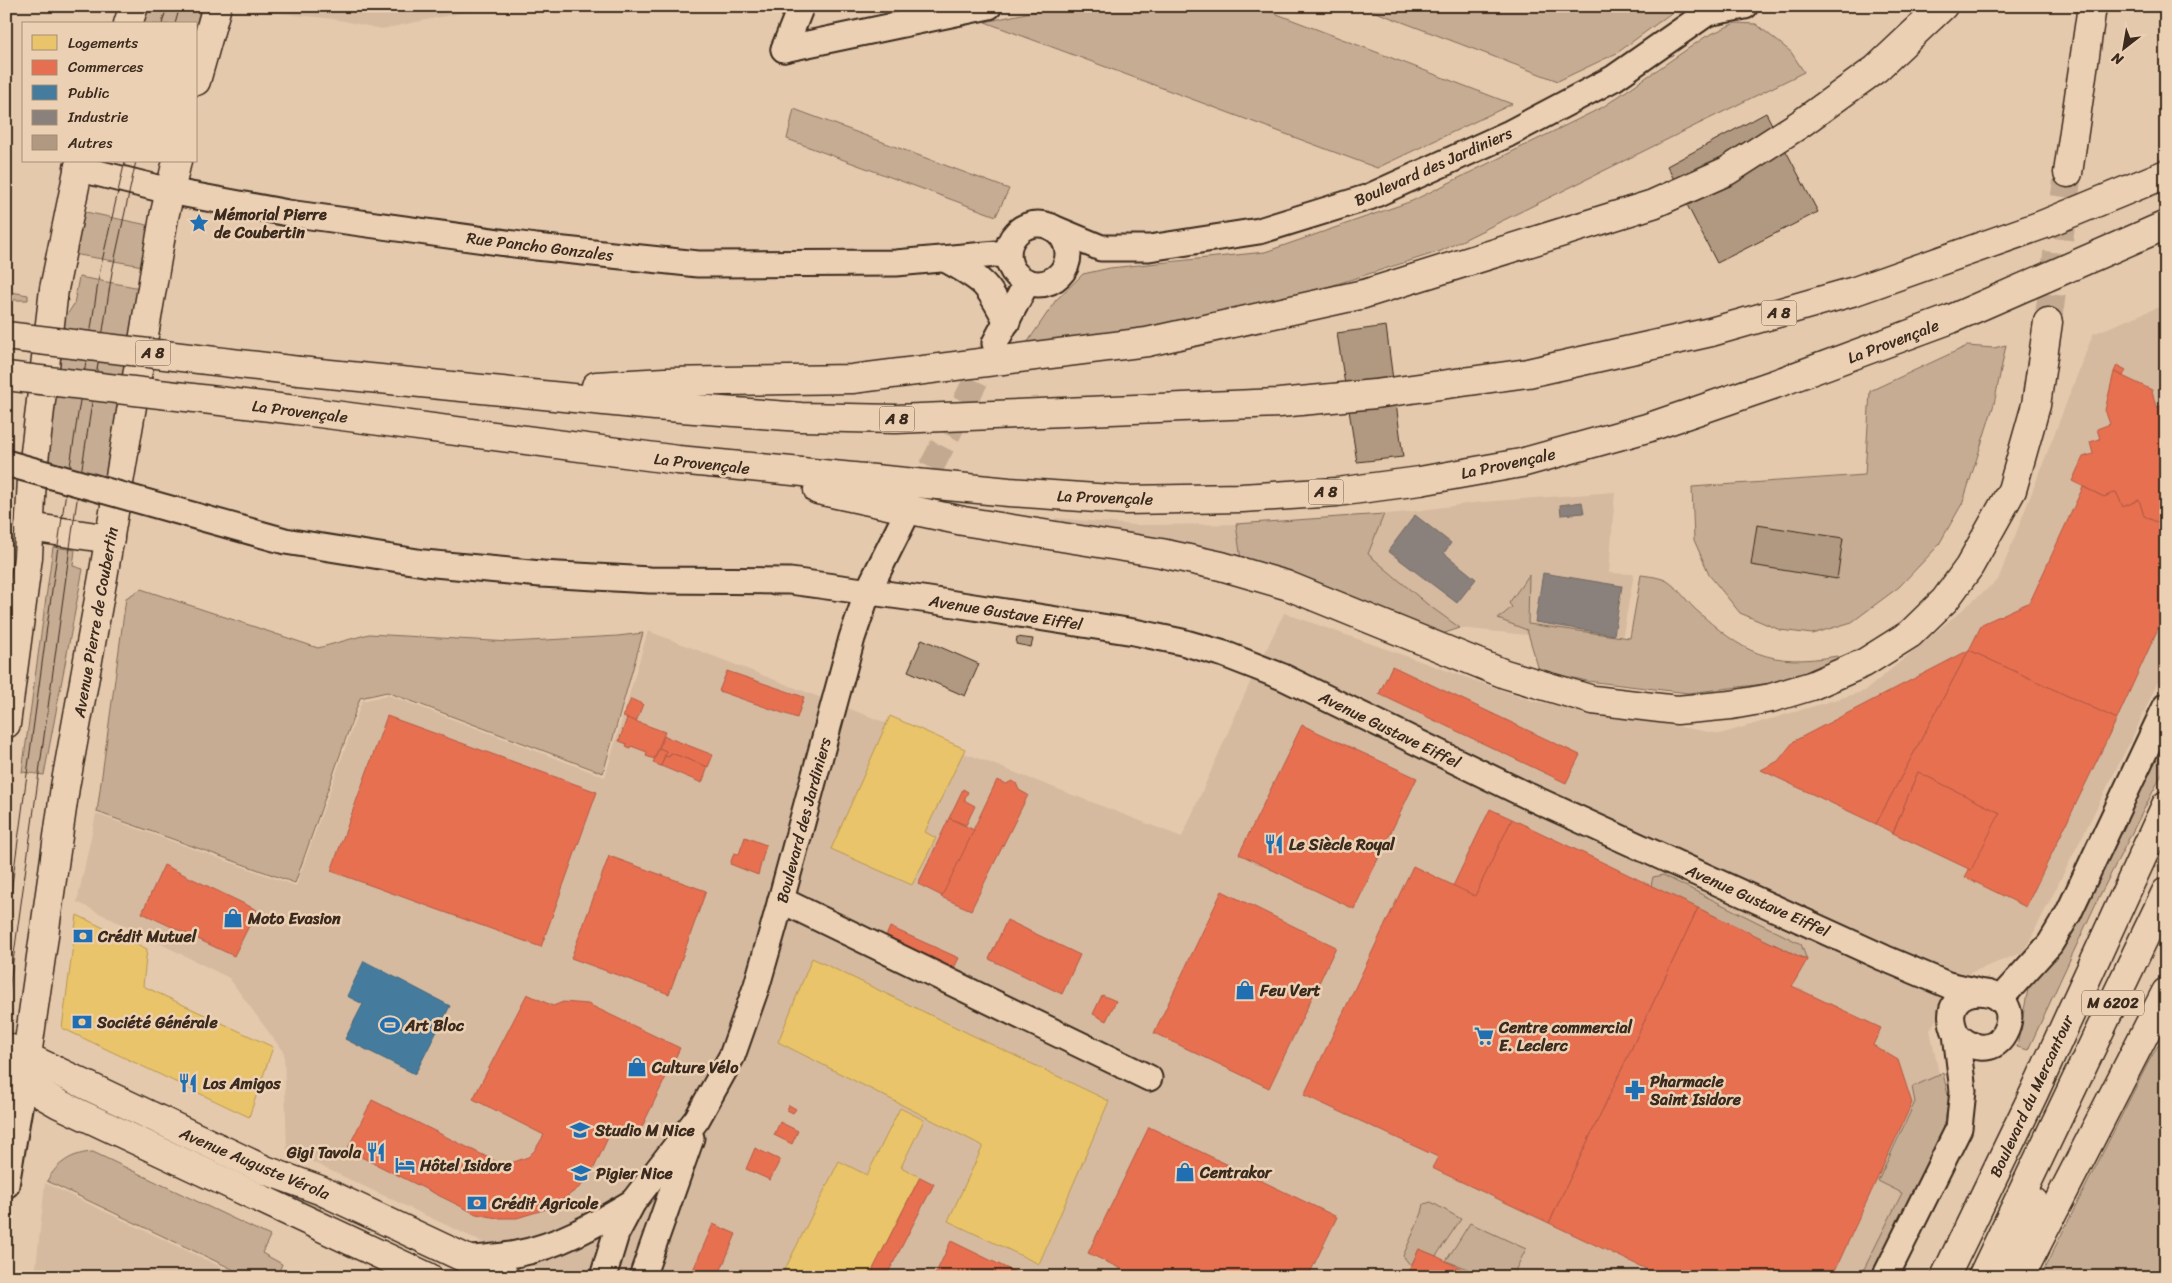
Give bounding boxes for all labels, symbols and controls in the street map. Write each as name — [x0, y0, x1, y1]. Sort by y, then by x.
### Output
legend — [22, 22, 198, 162]
north arrow — [2100, 22, 2150, 72]
text: Logements — [68, 30, 138, 56]
text: N — [2107, 45, 2129, 72]
text: Commerces — [68, 54, 144, 80]
text: Public — [68, 80, 110, 106]
text: Industrie — [67, 104, 128, 130]
street label: Boulevard des Jardiniers — [1349, 118, 1518, 214]
text: Autres — [67, 130, 113, 156]
place label: Mémorial Pierre de Coubertin — [213, 200, 327, 247]
place icon: Mémorial Pierre de Coubertin — [188, 212, 210, 234]
street label: Rue Pancho Gonzales — [465, 223, 616, 270]
road number: A 8 — [1762, 300, 1796, 326]
street label: La Provençale — [1843, 311, 1943, 372]
road number: A 8 — [136, 340, 170, 366]
street label: La Provençale — [250, 391, 350, 432]
road number: A 8 — [880, 406, 914, 432]
street label: La Provençale — [1458, 439, 1558, 488]
street label: La Provençale — [653, 444, 751, 483]
road number: A 8 — [1308, 480, 1344, 504]
street label: La Provençale — [1056, 481, 1154, 514]
street label: Avenue Pierre de Coubertin — [64, 524, 127, 721]
street label: Avenue Gustave Eiffel — [926, 586, 1085, 639]
street label: Avenue Gustave Eiffel — [1313, 682, 1466, 777]
street label: Boulevard des Jardiniers — [767, 733, 840, 906]
place label: Le Siècle Royal — [1289, 830, 1396, 859]
restaurant icon: Le Siècle Royal — [1263, 833, 1285, 855]
street label: Avenue Gustave Eiffel — [1680, 855, 1835, 945]
place label: Moto Evasion — [247, 904, 341, 933]
shop icon: Moto Evasion — [222, 907, 244, 929]
place label: Crédit Mutuel — [97, 922, 198, 951]
bank icon: Crédit Mutuel — [72, 925, 94, 947]
place label: Feu Vert — [1259, 976, 1320, 1005]
shop icon: Feu Vert — [1234, 979, 1256, 1001]
road number: M 6202 — [2082, 990, 2144, 1016]
place label: Société Générale — [96, 1008, 218, 1037]
street label: Boulevard du Mercantour — [1981, 1009, 2083, 1182]
bank icon: Société Générale — [71, 1011, 93, 1033]
place label: Art Bloc — [404, 1011, 465, 1040]
place label: Centre commercial E. Leclerc — [1498, 1013, 1633, 1060]
sports icon: Art Bloc — [379, 1014, 401, 1036]
supermarket icon: Centre commercial E. Leclerc — [1473, 1025, 1495, 1047]
place label: Culture Vélo — [651, 1053, 739, 1082]
shop icon: Culture Vélo — [626, 1056, 648, 1078]
place label: Pharmacie Saint Isidore — [1649, 1067, 1742, 1114]
place label: Los Amigos — [203, 1069, 281, 1098]
restaurant icon: Los Amigos — [177, 1072, 199, 1094]
pharmacy icon: Pharmacie Saint Isidore — [1624, 1079, 1646, 1101]
place label: Studio M Nice — [594, 1116, 695, 1145]
street label: Avenue Auguste Vérola — [174, 1118, 335, 1209]
school or university icon: Studio M Nice — [569, 1119, 591, 1141]
place label: Gigi Tavola — [286, 1138, 362, 1167]
restaurant icon: Gigi Tavola — [365, 1141, 387, 1163]
place label: Hôtel Isidore — [419, 1151, 513, 1180]
hotel icon: Hôtel Isidore — [394, 1154, 416, 1176]
place label: Centrakor — [1199, 1158, 1273, 1187]
place label: Pigier Nice — [596, 1159, 674, 1188]
shop icon: Centrakor — [1174, 1161, 1196, 1183]
school or university icon: Pigier Nice — [570, 1162, 592, 1184]
place label: Crédit Agricole — [491, 1189, 599, 1218]
bank icon: Crédit Agricole — [466, 1192, 488, 1214]

